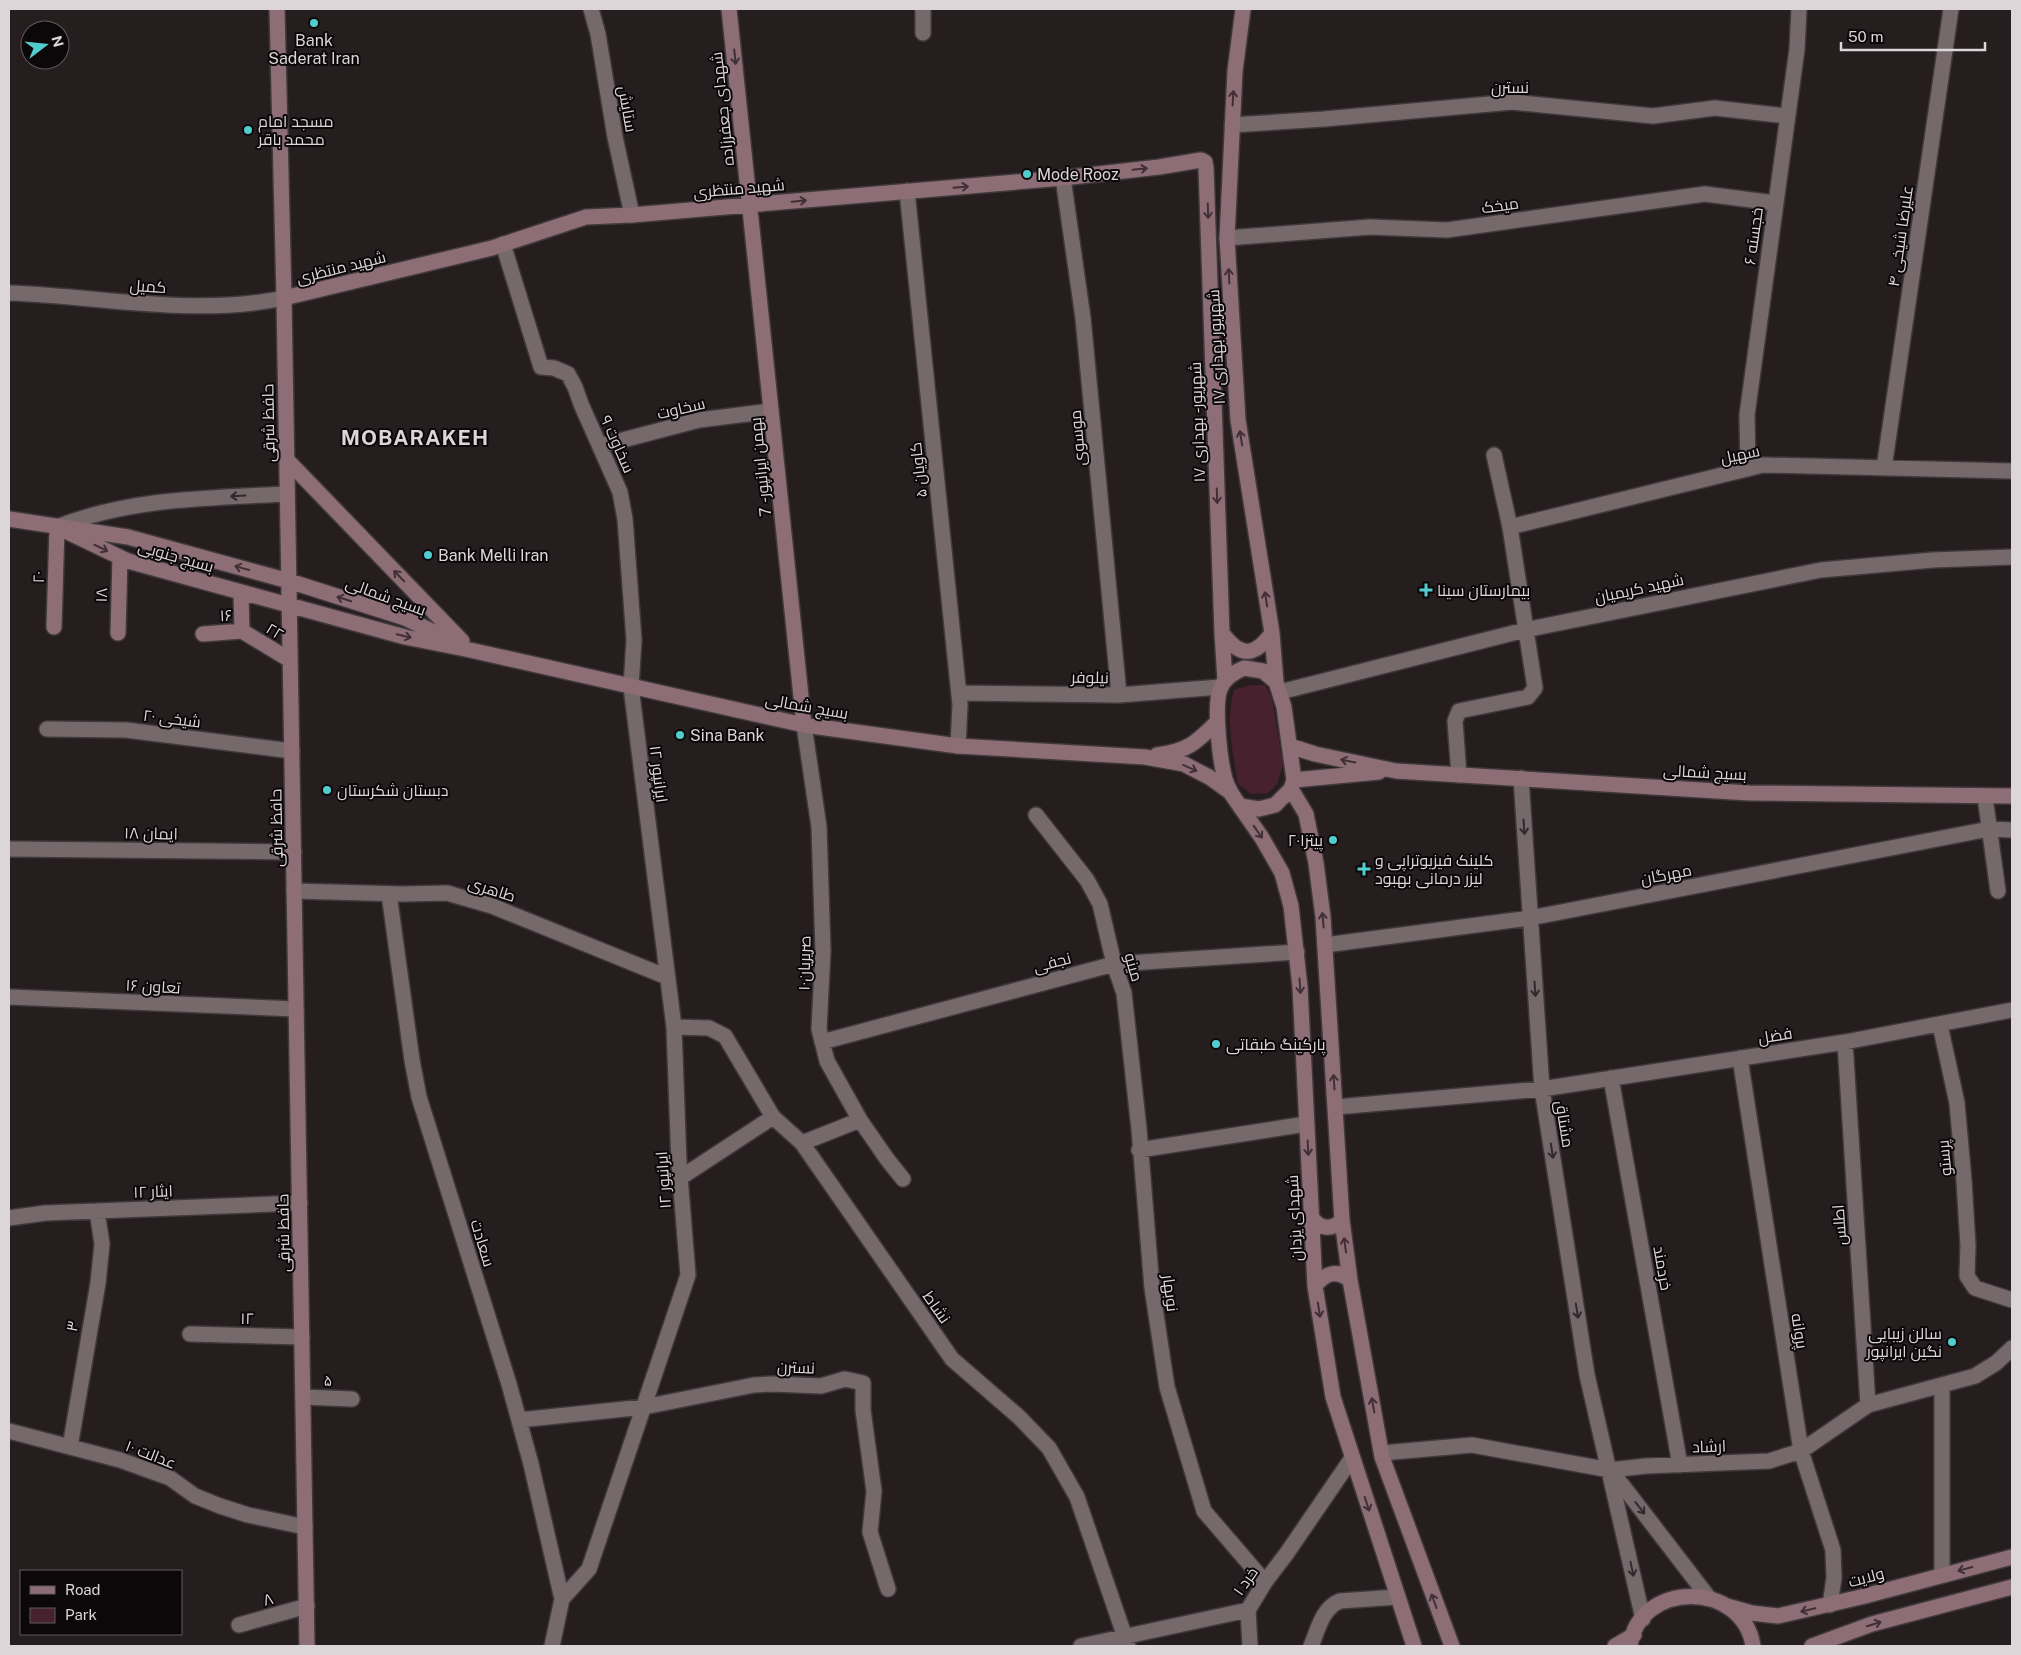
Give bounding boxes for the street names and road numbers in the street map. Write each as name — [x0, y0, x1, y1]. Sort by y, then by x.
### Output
street label: شهدای جعفرزاده — [707, 51, 739, 167]
street label: نسترن — [1491, 78, 1529, 98]
street label: ستایش — [613, 84, 641, 134]
street label: شهید منتظری — [693, 175, 786, 203]
street label: علیرضا شیخی ۴ — [1884, 184, 1918, 288]
street label: میخک — [1480, 193, 1520, 218]
street label: خجسته ۶ — [1740, 206, 1767, 266]
street label: شهید منتظری — [294, 247, 388, 289]
street label: کمیل — [129, 276, 167, 298]
street label: ۱۷ شهریور بهداری — [1204, 289, 1230, 405]
street label: ۱۷ شهریور - بهداری — [1186, 361, 1210, 483]
street label: حافظ شرقی — [258, 384, 280, 462]
street label: سخاوت — [655, 394, 707, 423]
street label: موسوی — [1066, 409, 1090, 467]
street label: سخاوت ۹ — [596, 412, 639, 476]
street label: بهمن ایرانپور - 7 — [746, 416, 776, 518]
street label: کاویان ۵ — [906, 441, 932, 499]
street label: سهیل — [1719, 441, 1762, 469]
street label: بسیج جنوبی — [135, 537, 216, 578]
street label: شهید کریمیان — [1593, 570, 1686, 608]
street label: ۲۰ — [29, 571, 48, 583]
street label: بسیج شمالی — [342, 573, 429, 622]
street label: ۱۸ — [92, 587, 111, 603]
street label: ۱۶ — [219, 606, 233, 625]
street label: ۲۲ — [263, 619, 287, 644]
street label: نیلوفر — [1070, 668, 1109, 687]
street label: بسیج شمالی — [764, 690, 850, 725]
street label: شیخی ۲۰ — [142, 706, 202, 732]
street label: ایرانپور ۱۲ — [645, 744, 671, 804]
street label: بسیج شمالی — [1662, 761, 1747, 786]
street label: حافظ شرقی — [266, 789, 288, 867]
street label: ایمان ۱۸ — [124, 824, 178, 844]
street label: مهرگان — [1639, 860, 1694, 890]
street label: طاهری — [466, 873, 518, 907]
street label: صریریان۱۰ — [795, 935, 815, 991]
street label: نجفی — [1031, 948, 1073, 978]
street label: مینو — [1120, 951, 1147, 984]
street label: تعاون ۱۶ — [125, 976, 182, 998]
street label: فضل — [1757, 1023, 1794, 1049]
street label: مشتاق — [1550, 1099, 1578, 1149]
street label: پرستو — [1933, 1138, 1958, 1177]
street label: ایرانپور ۱۲ — [652, 1151, 676, 1209]
street label: شهدای یزدان — [1283, 1174, 1307, 1262]
street label: ایثار ۱۲ — [133, 1181, 173, 1202]
street label: حافظ شرقی — [273, 1194, 295, 1272]
street label: اطلس — [1829, 1204, 1851, 1246]
street label: سعادت — [466, 1217, 499, 1269]
street label: خردمند — [1649, 1244, 1676, 1292]
street label: نوبهار — [1158, 1272, 1182, 1313]
street label: نشاط — [919, 1288, 954, 1327]
street label: ۱۲ — [240, 1309, 254, 1328]
street label: پروانه — [1785, 1312, 1812, 1351]
street label: ۳ — [62, 1319, 83, 1333]
street label: نسترن — [777, 1357, 815, 1379]
street label: ۵ — [323, 1371, 333, 1390]
street label: عدالت ۱۰ — [123, 1436, 179, 1473]
street label: ارشاد — [1692, 1436, 1726, 1457]
street label: خرد ۱ — [1229, 1563, 1262, 1599]
street label: ولایت — [1846, 1564, 1886, 1591]
street label: ۸ — [261, 1589, 275, 1610]

